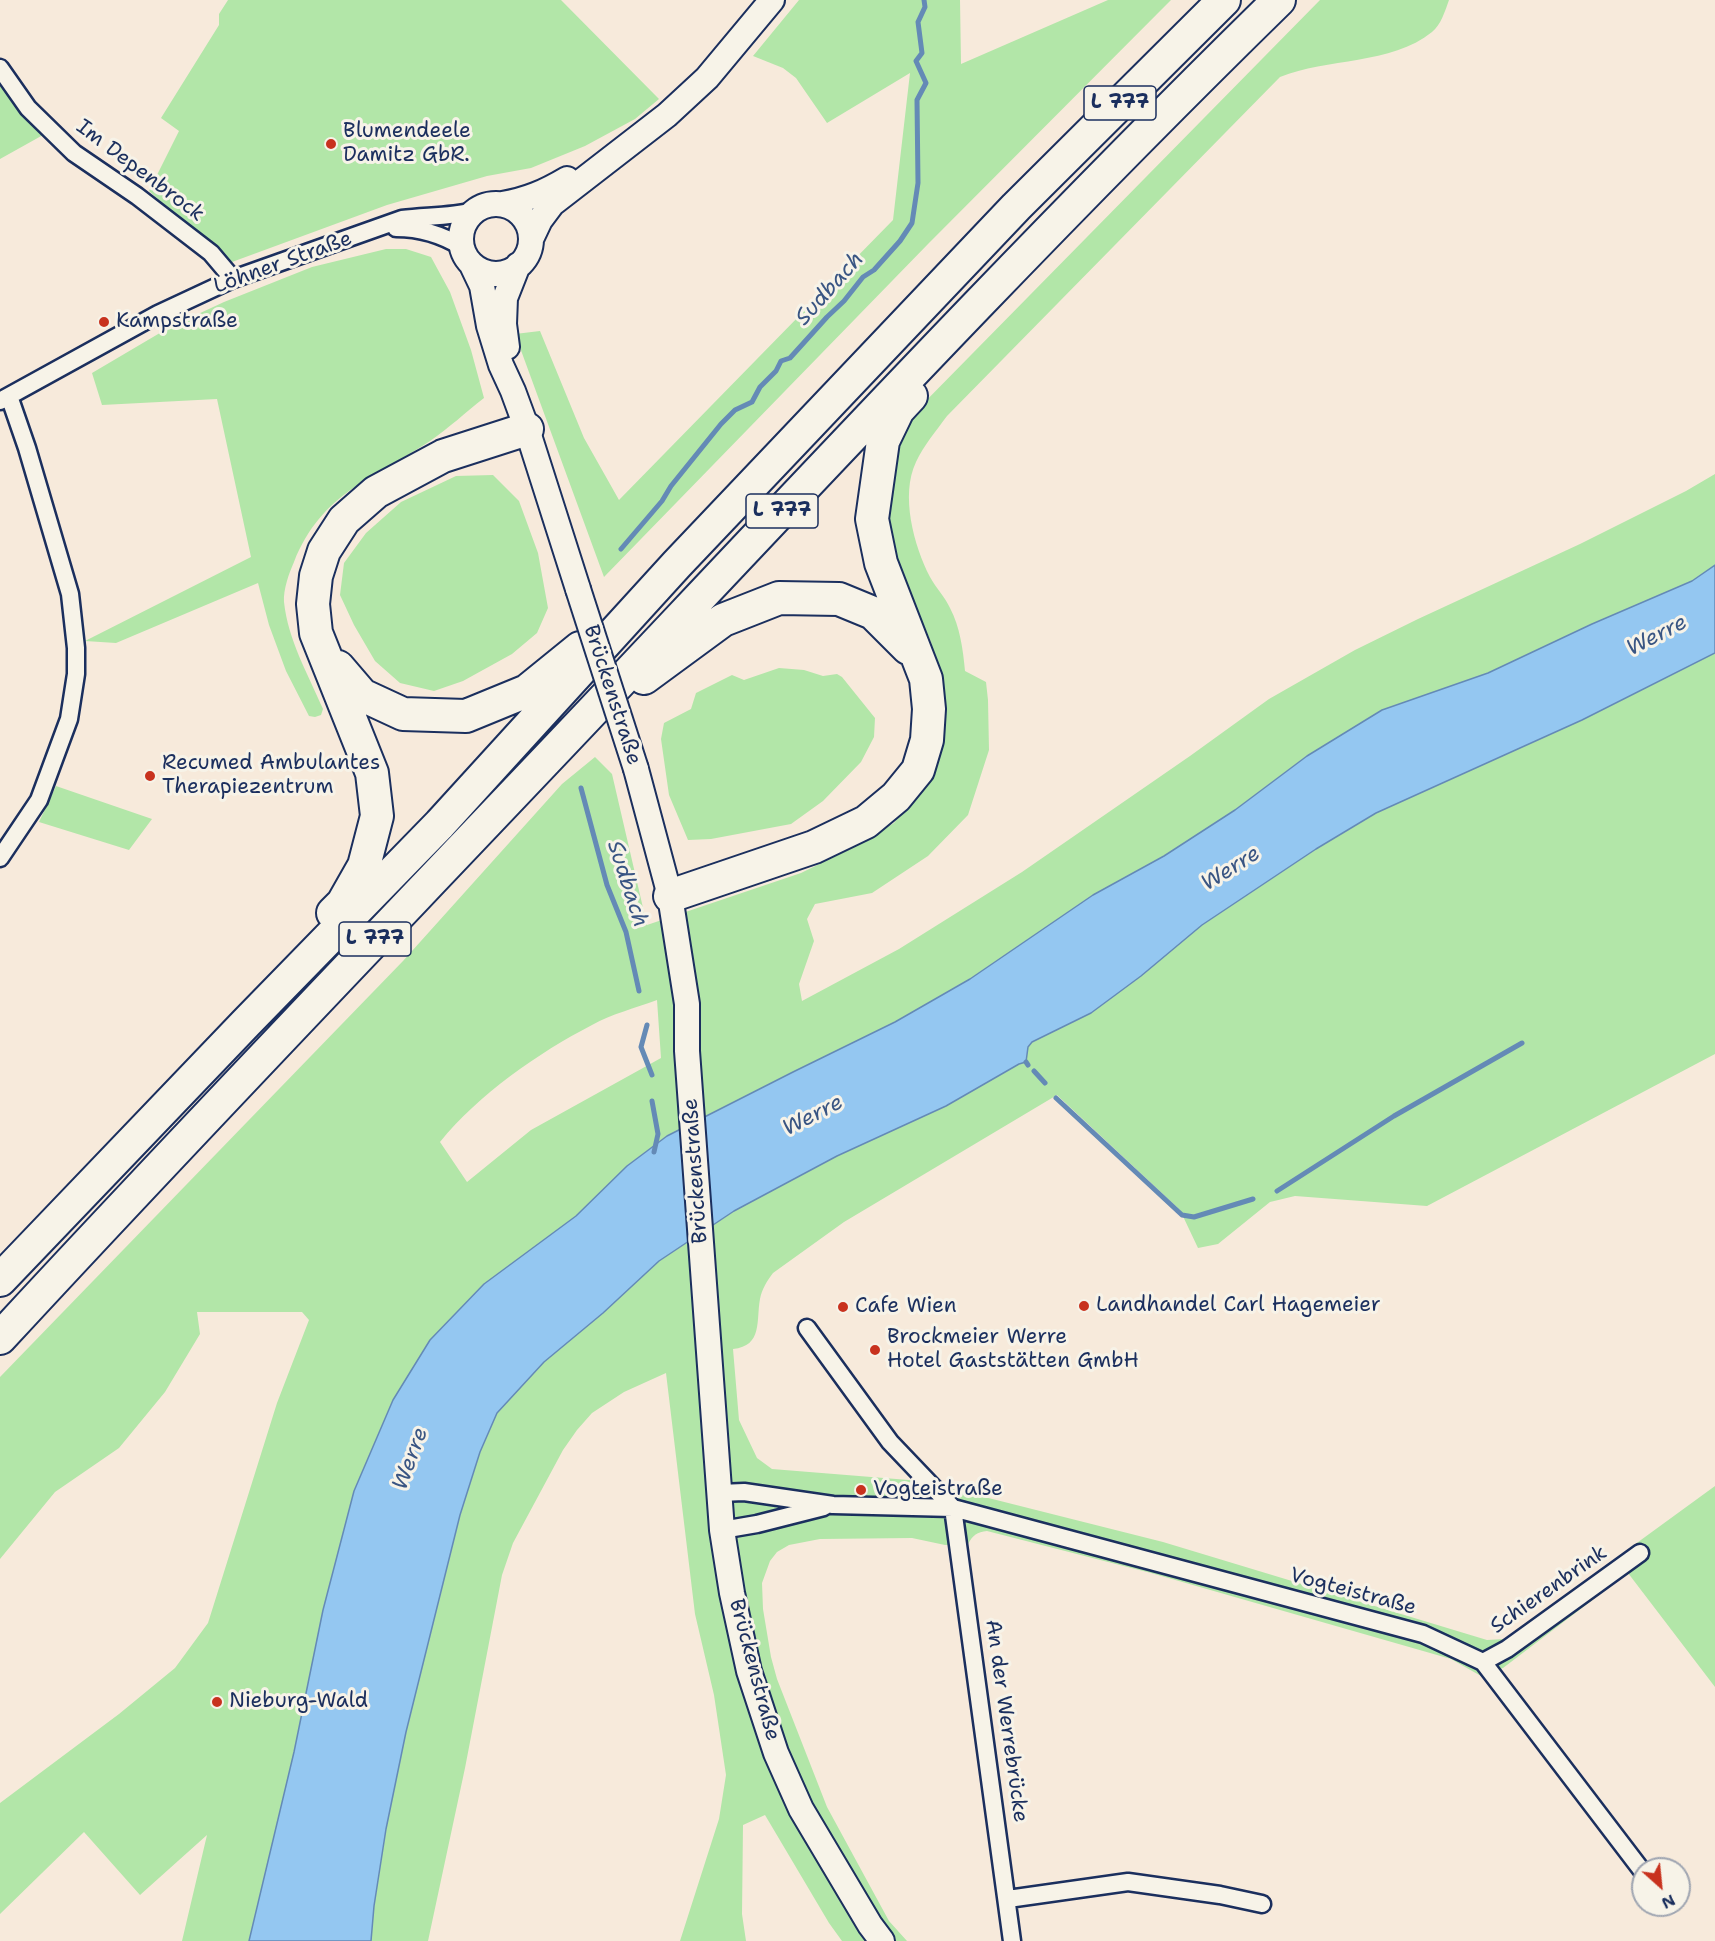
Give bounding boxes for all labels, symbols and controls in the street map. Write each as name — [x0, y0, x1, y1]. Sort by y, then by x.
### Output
road number: L 777 — [1084, 86, 1156, 120]
street label: Im Depenbrock — [71, 115, 209, 227]
place label: Blumendeele Damitz GbR. — [343, 119, 471, 169]
marker: Blumendeele Damitz GbR. — [324, 137, 338, 151]
street label: Löhner Straße — [210, 226, 356, 300]
water label: Sudbach — [790, 247, 870, 331]
place label: Kampstraße — [116, 309, 238, 335]
marker: Kampstraße — [97, 315, 111, 329]
road number: L 777 — [746, 494, 818, 528]
water label: Werre — [1622, 610, 1692, 662]
street label: Brückenstraße — [578, 622, 646, 768]
place label: Recumed Ambulantes Therapiezentrum — [162, 751, 380, 801]
marker: Recumed Ambulantes Therapiezentrum — [143, 769, 157, 783]
water label: Sudbach — [601, 837, 653, 931]
water label: Werre — [1197, 841, 1265, 897]
road number: L 777 — [339, 922, 411, 956]
water label: Werre — [778, 1090, 848, 1142]
street label: Brückenstraße — [678, 1097, 714, 1245]
place label: Landhandel Carl Hagemeier — [1096, 1293, 1381, 1319]
place label: Cafe Wien — [855, 1294, 957, 1320]
marker: Landhandel Carl Hagemeier — [1077, 1299, 1091, 1313]
marker: Cafe Wien — [836, 1300, 850, 1314]
place label: Brockmeier Werre Hotel Gaststätten GmbH — [887, 1325, 1139, 1375]
marker: Brockmeier Werre Hotel Gaststätten GmbH — [868, 1343, 882, 1357]
water label: Werre — [388, 1424, 434, 1494]
place label: Vogteistraße — [873, 1477, 1003, 1503]
marker: Vogteistraße — [854, 1483, 868, 1497]
street label: Schierenbrink — [1486, 1540, 1612, 1640]
street label: Vogteistraße — [1287, 1563, 1419, 1621]
street label: Brückenstraße — [723, 1596, 785, 1744]
street label: An der Werrebrücke — [979, 1618, 1033, 1824]
place label: Nieburg-Wald — [229, 1689, 368, 1715]
marker: Nieburg-Wald — [210, 1695, 224, 1709]
north arrow — [1631, 1857, 1691, 1917]
text: N — [1658, 1889, 1679, 1914]

